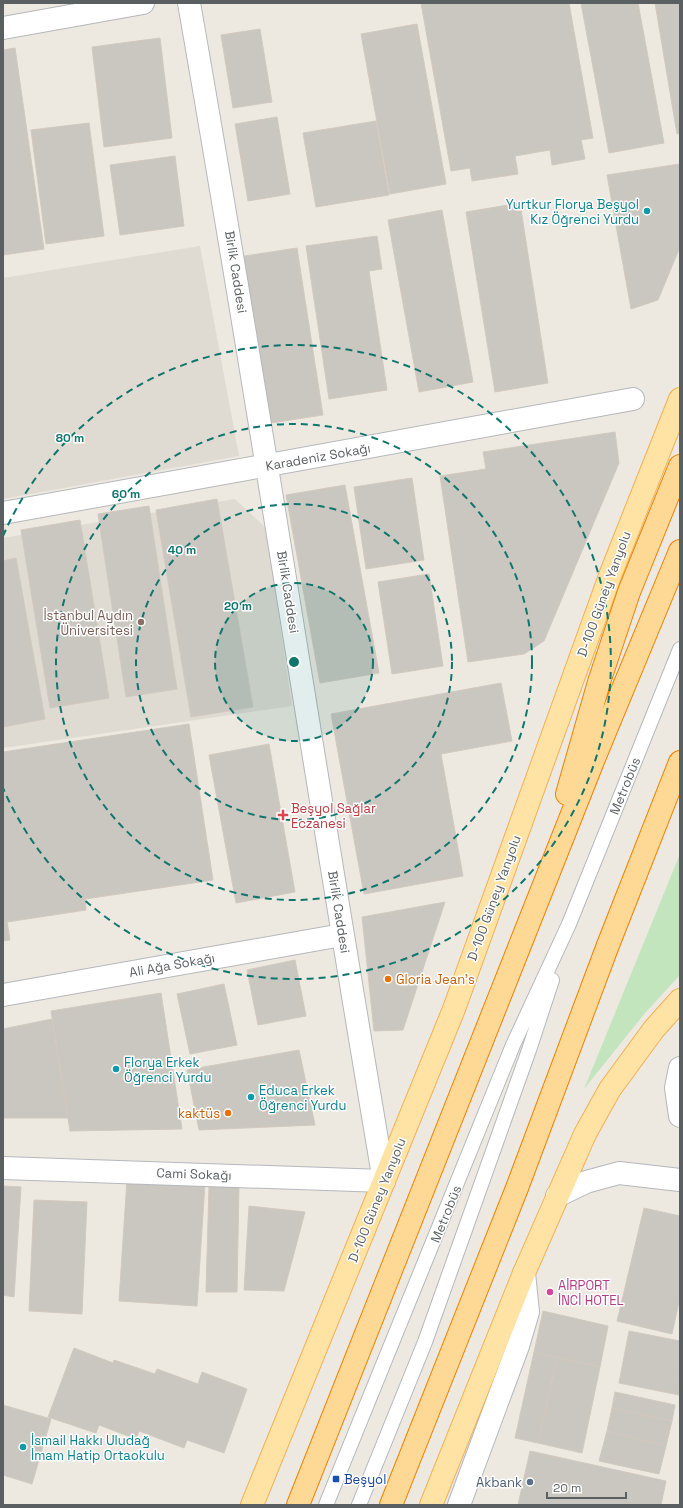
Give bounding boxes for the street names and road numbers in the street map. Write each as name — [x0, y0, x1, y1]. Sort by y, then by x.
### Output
street label: Birlik Caddesi — [221, 229, 251, 315]
street label: Karadeniz Sokağı — [264, 439, 372, 475]
street label: D-100 Güney Yanyolu — [573, 529, 635, 659]
street label: Birlik Caddesi — [273, 549, 303, 635]
street label: Metrobüs — [606, 755, 644, 817]
street label: D-100 Güney Yanyolu — [463, 833, 525, 963]
street label: Birlik Caddesi — [324, 869, 354, 955]
street label: Ali Ağa Sokağı — [128, 949, 216, 981]
street label: D-100 Güney Yanyolu — [344, 1135, 410, 1265]
street label: Cami Sokağı — [156, 1164, 232, 1184]
street label: Metrobüs — [427, 1183, 465, 1245]

